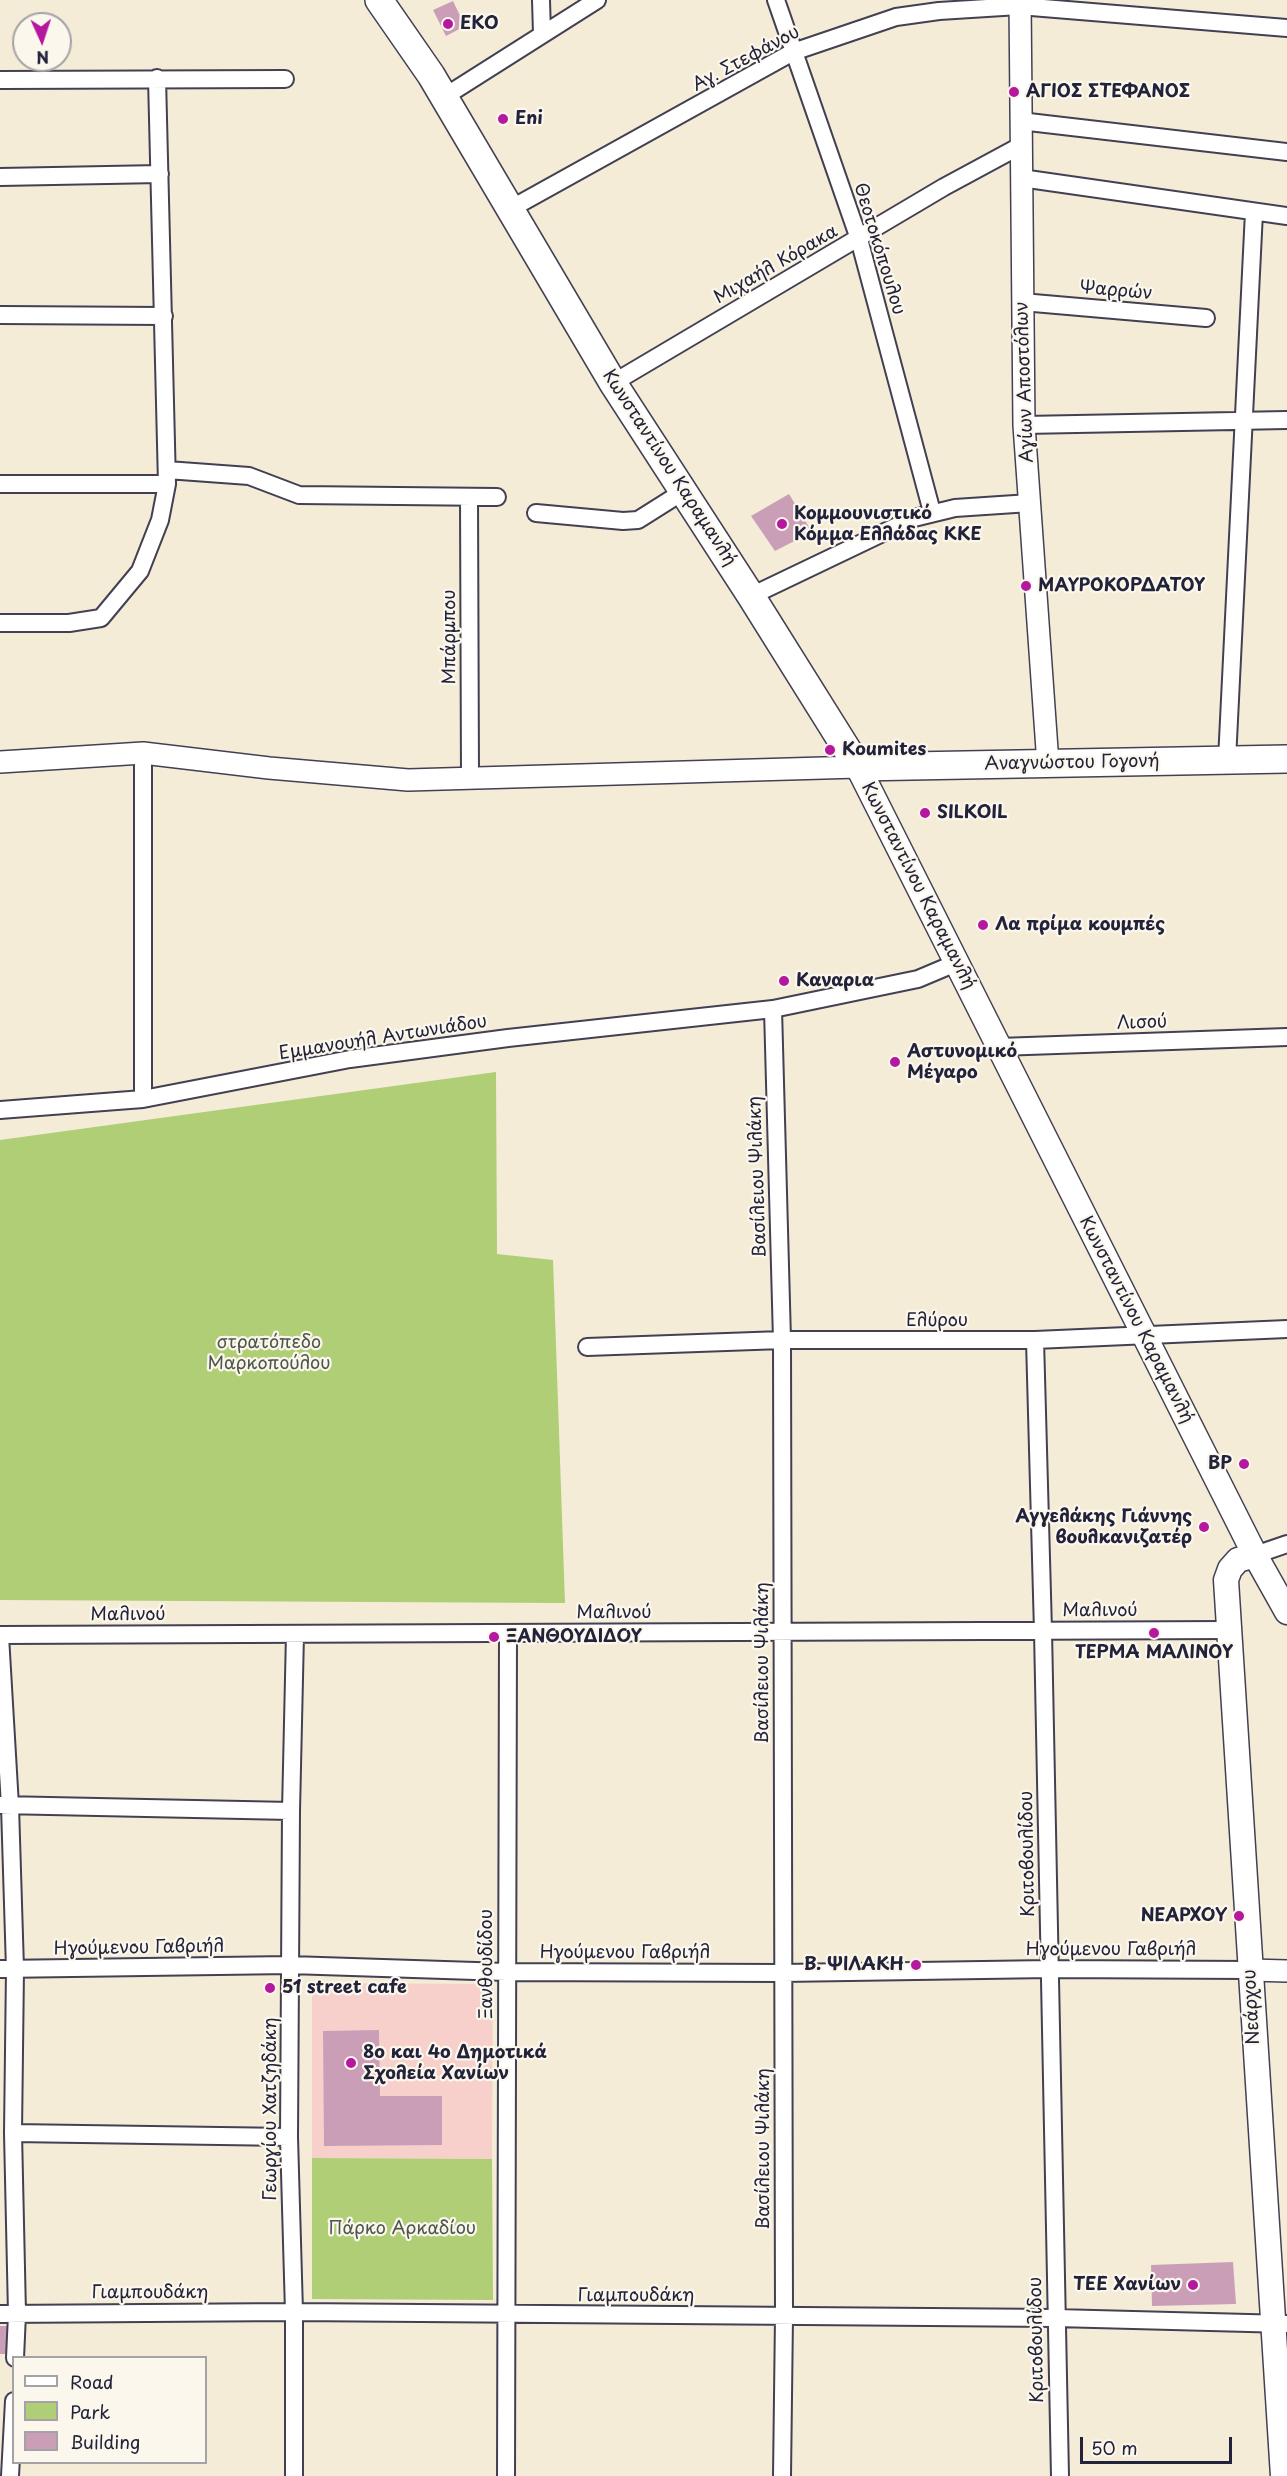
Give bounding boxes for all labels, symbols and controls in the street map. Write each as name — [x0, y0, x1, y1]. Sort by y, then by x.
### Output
north arrow — [12, 12, 72, 72]
place label: EKO — [460, 13, 498, 35]
marker: EKO — [441, 17, 455, 31]
street label: Αγ. Στεφάνου — [689, 22, 803, 96]
text: N — [36, 46, 50, 70]
place label: ΑΓΙΟΣ ΣΤΕΦΑΝΟΣ — [1026, 81, 1190, 103]
marker: ΑΓΙΟΣ ΣΤΕΦΑΝΟΣ — [1007, 85, 1021, 99]
place label: Eni — [515, 108, 543, 130]
marker: Eni — [496, 112, 510, 126]
street label: Θεοτοκόπουλου — [849, 181, 909, 317]
street label: Μιχαήλ Κόρακα — [710, 221, 842, 309]
street label: Ψαρρών — [1079, 277, 1153, 305]
street label: Αγίων Αποστόλων — [1011, 301, 1039, 463]
street label: Κωνσταντίνου Καραμανλή — [597, 366, 741, 570]
place label: Κομμουνιστικό Κόμμα Ελλάδας ΚΚΕ — [794, 503, 982, 546]
marker: Κομμουνιστικό Κόμμα Ελλάδας ΚΚΕ — [775, 517, 789, 531]
place label: ΜΑΥΡΟΚΟΡΔΑΤΟΥ — [1038, 575, 1205, 597]
marker: ΜΑΥΡΟΚΟΡΔΑΤΟΥ — [1019, 579, 1033, 593]
street label: Μπάρμπου — [439, 589, 461, 685]
place label: Koumites — [842, 739, 926, 761]
marker: Koumites — [823, 743, 837, 757]
street label: Αναγνώστου Γογονή — [984, 751, 1160, 775]
street label: Κωνσταντίνου Καραμανλή — [856, 779, 980, 993]
place label: SILKOIL — [937, 802, 1008, 824]
marker: SILKOIL — [918, 806, 932, 820]
place label: Λα πρίμα κουμπές — [995, 914, 1165, 936]
marker: Λα πρίμα κουμπές — [976, 918, 990, 932]
place label: Καναρια — [796, 970, 874, 992]
marker: Καναρια — [777, 974, 791, 988]
street label: Εμμανουήλ Αντωνιάδου — [277, 1011, 489, 1065]
street label: Λισού — [1116, 1011, 1168, 1035]
place label: Αστυνομικό Μέγαρο — [907, 1041, 1017, 1084]
marker: Αστυνομικό Μέγαρο — [888, 1055, 902, 1069]
street label: Βασίλειου Ψιλάκη — [744, 1096, 772, 1258]
street label: Κωνσταντίνου Καραμανλή — [1074, 1213, 1198, 1427]
street label: Ελύρου — [906, 1310, 968, 1332]
park label: στρατόπεδο Μαρκοπούλου — [207, 1332, 331, 1374]
place label: BP — [1208, 1453, 1232, 1475]
marker: BP — [1237, 1457, 1251, 1471]
place label: Αγγελάκης Γιάννης βουλκανιζατέρ — [1015, 1506, 1192, 1549]
marker: Αγγελάκης Γιάννης βουλκανιζατέρ — [1197, 1520, 1211, 1534]
street label: Βασίλειου Ψιλάκη — [752, 1582, 774, 1744]
street label: Μαλινού — [1062, 1600, 1138, 1622]
street label: Μαλινού — [576, 1602, 652, 1624]
street label: Μαλινού — [90, 1604, 166, 1626]
place label: ΞΑΝΘΟΥΔΙΔΟΥ — [506, 1626, 642, 1648]
marker: ΤΕΡΜΑ ΜΑΛΙΝΟΥ — [1147, 1626, 1161, 1640]
marker: ΞΑΝΘΟΥΔΙΔΟΥ — [487, 1630, 501, 1644]
place label: ΤΕΡΜΑ ΜΑΛΙΝΟΥ — [1075, 1642, 1233, 1664]
street label: Κριτοβουλίδου — [1016, 1791, 1040, 1917]
place label: ΝΕΑΡΧΟΥ — [1141, 1905, 1227, 1927]
street label: Ξανθουδίδου — [476, 1909, 498, 2019]
marker: ΝΕΑΡΧΟΥ — [1232, 1909, 1246, 1923]
street label: Ηγούμενου Γαβριήλ — [53, 1936, 225, 1960]
street label: Ηγούμενου Γαβριήλ — [1026, 1939, 1196, 1961]
street label: Ηγούμενου Γαβριήλ — [540, 1942, 710, 1964]
place label: Β. ΨΙΛΑΚΗ — [804, 1954, 904, 1976]
marker: Β. ΨΙΛΑΚΗ — [909, 1958, 923, 1972]
street label: Νεάρχου — [1239, 1969, 1265, 2045]
place label: 51 street cafe — [282, 1977, 407, 1999]
marker: 51 street cafe — [263, 1981, 277, 1995]
street label: Γεωργίου Χατζηδάκη — [260, 2017, 282, 2201]
place label: 8ο και 4ο Δημοτικά Σχολεία Χανίων — [363, 2042, 547, 2084]
marker: 8ο και 4ο Δημοτικά Σχολεία Χανίων — [344, 2056, 358, 2070]
street label: Βασίλειου Ψιλάκη — [753, 2068, 775, 2230]
park label: Πάρκο Αρκαδίου — [328, 2218, 476, 2240]
place label: ΤΕΕ Χανίων — [1073, 2274, 1181, 2296]
street label: Κριτοβουλίδου — [1025, 2277, 1049, 2403]
marker: ΤΕΕ Χανίων — [1186, 2278, 1200, 2292]
street label: Γιαμπουδάκη — [92, 2282, 208, 2304]
street label: Γιαμπουδάκη — [578, 2285, 694, 2307]
legend — [12, 2356, 207, 2464]
text: Road — [70, 2368, 114, 2395]
text: Park — [70, 2398, 110, 2425]
scale bar — [1083, 2425, 1234, 2463]
text: Building — [70, 2428, 140, 2455]
text: 50 m — [1091, 2434, 1138, 2461]

